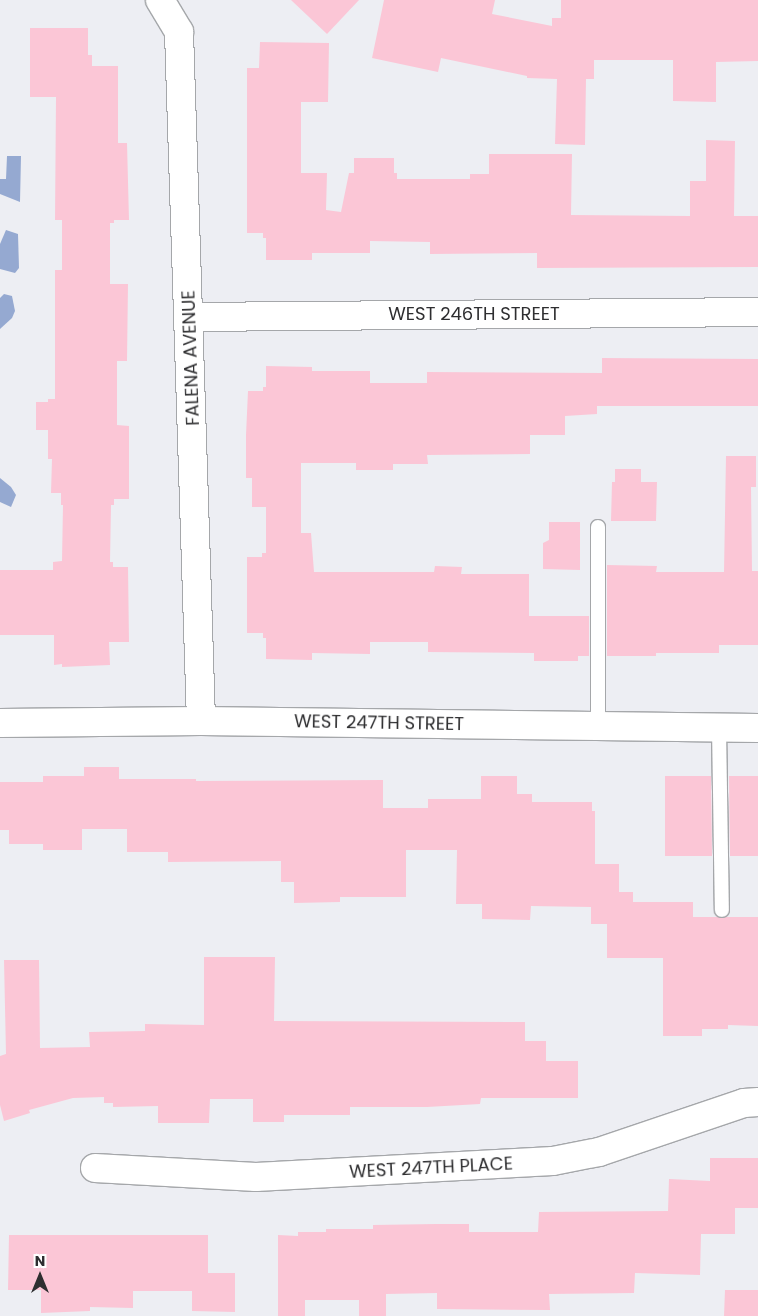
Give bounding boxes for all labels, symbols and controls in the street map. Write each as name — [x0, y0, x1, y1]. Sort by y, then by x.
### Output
street label: FALENA AVENUE — [178, 290, 204, 426]
street label: WEST 246TH STREET — [388, 303, 560, 325]
street label: WEST 247TH STREET — [294, 711, 464, 735]
street label: WEST 247TH PLACE — [349, 1153, 513, 1183]
north arrow — [15, 1251, 65, 1301]
text: N — [35, 1251, 45, 1271]

